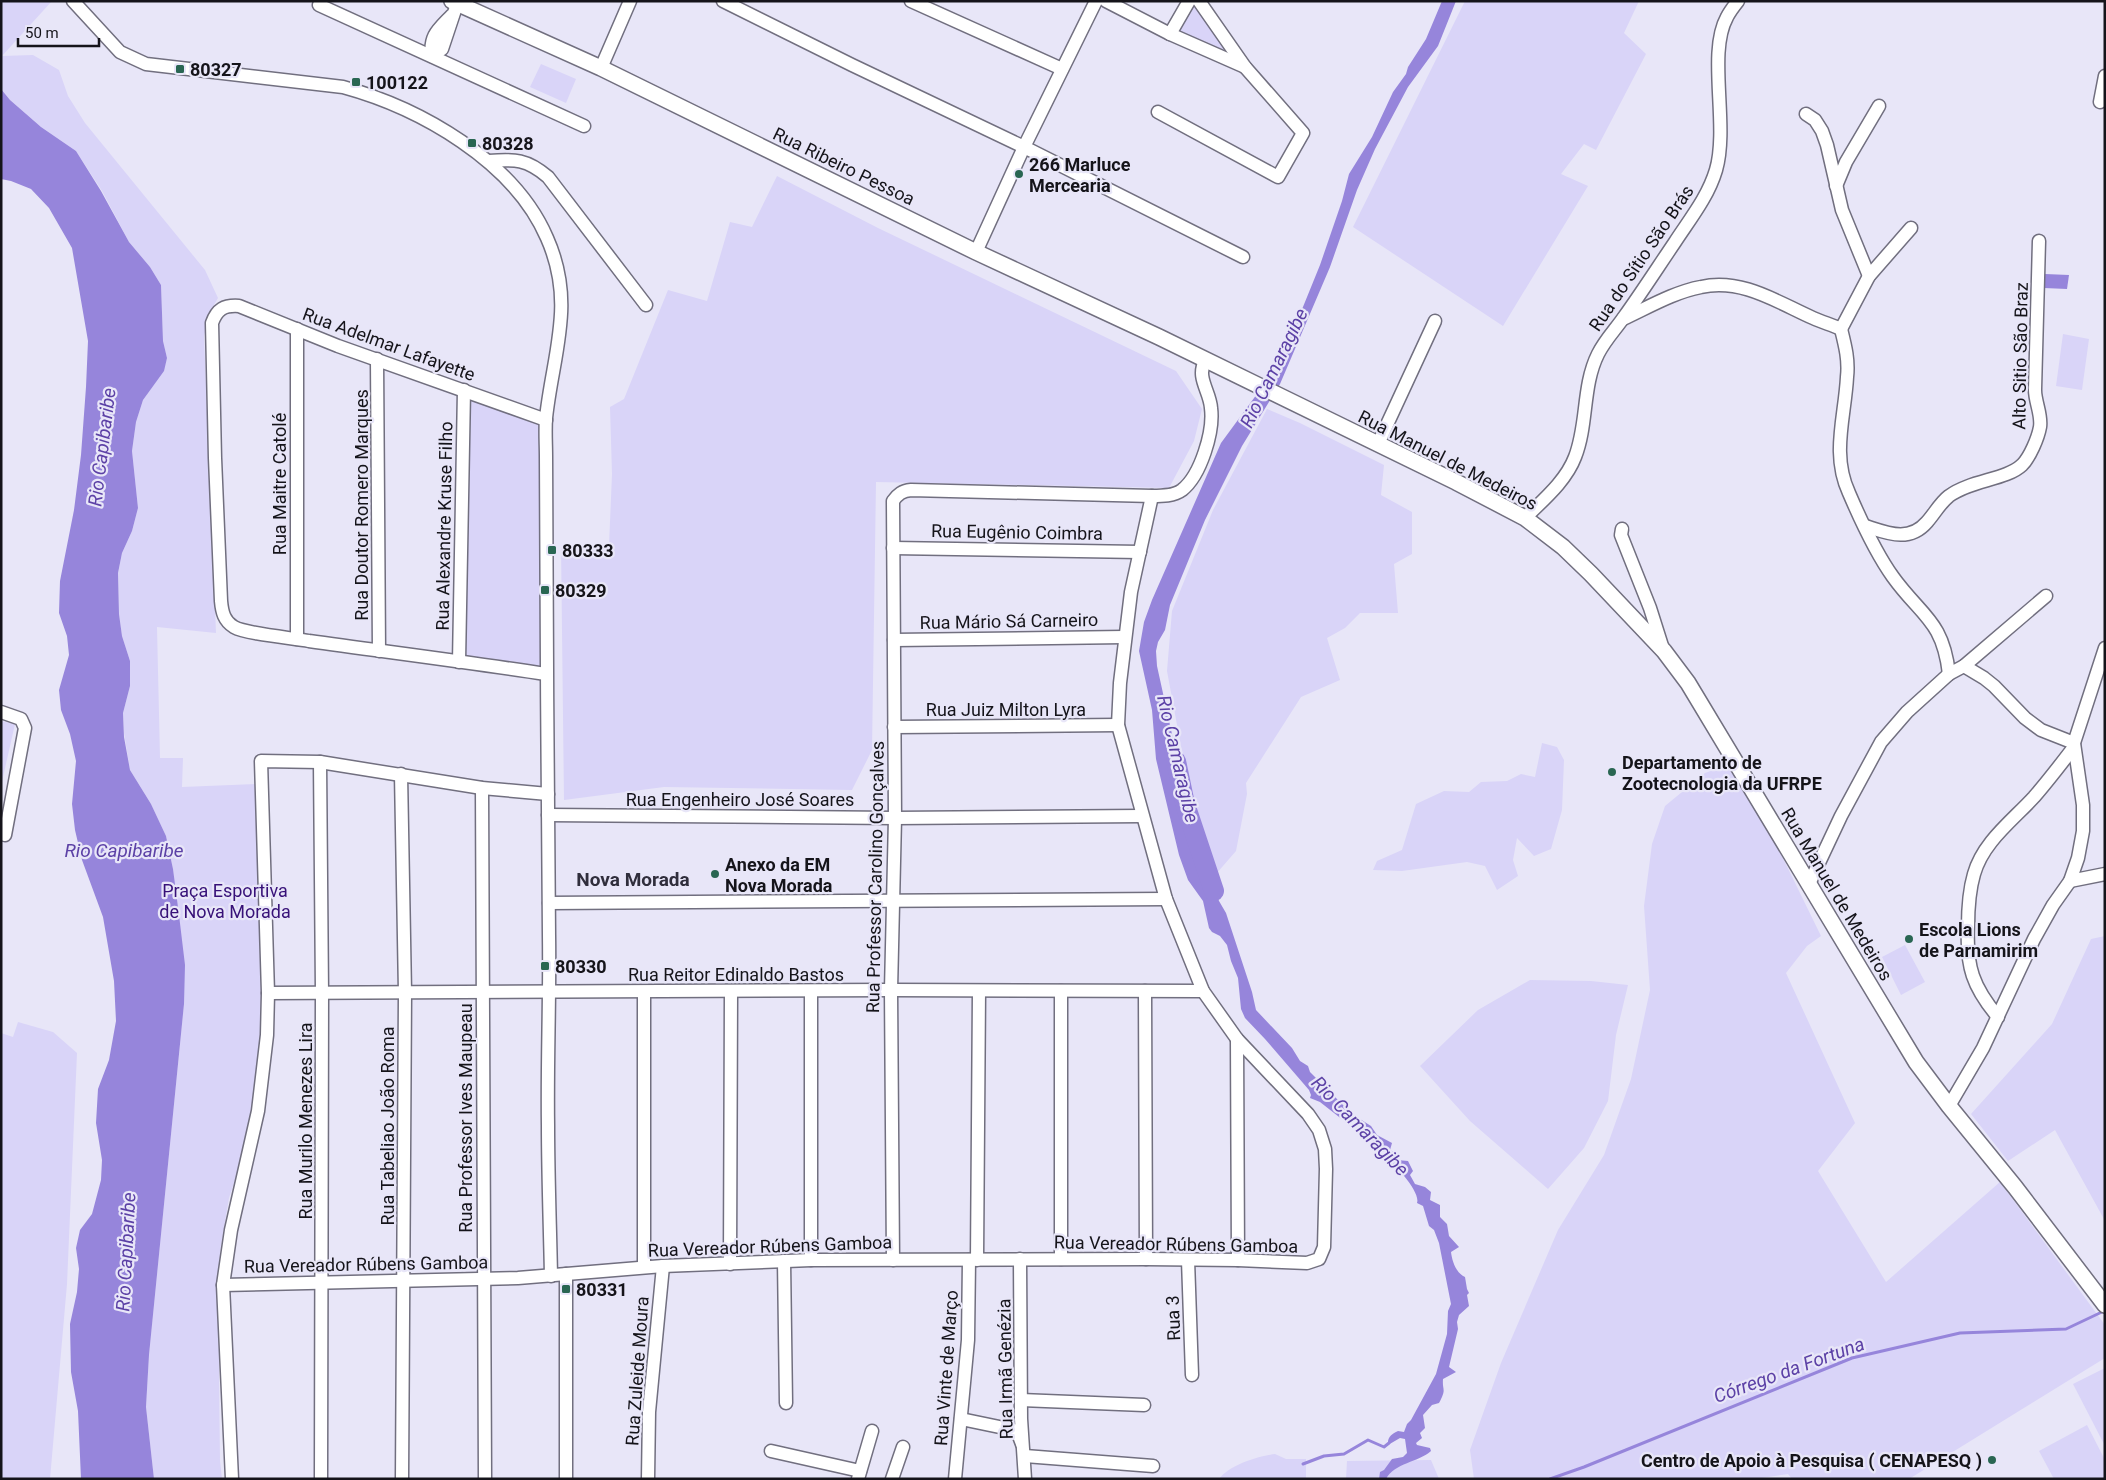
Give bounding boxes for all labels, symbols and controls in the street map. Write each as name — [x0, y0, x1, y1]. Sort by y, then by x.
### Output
scale bar — [18, 15, 99, 47]
text: 50 m — [25, 24, 59, 42]
place label: 80327 — [190, 59, 242, 80]
marker: 80327 — [174, 63, 186, 75]
place label: 100122 — [366, 72, 428, 93]
marker: 100122 — [350, 76, 362, 88]
street label: Rua Ribeiro Pessoa — [770, 123, 918, 209]
place label: 80328 — [482, 133, 534, 154]
marker: 80328 — [466, 137, 478, 149]
place label: 266 Marluce Mercearia — [1029, 154, 1131, 196]
marker: 266 Marluce Mercearia — [1013, 168, 1025, 180]
street label: Rua do Sítio São Brás — [1584, 181, 1698, 335]
street label: Alto Sitio São Braz — [2008, 282, 2032, 430]
street label: Rua Adelmar Lafayette — [300, 303, 478, 385]
water label: Rio Camaragibe — [1235, 304, 1313, 432]
water label: Rio Capibaribe — [83, 386, 121, 508]
street label: Rua Doutor Romero Marques — [351, 389, 372, 621]
street label: Rua Manuel de Medeiros — [1355, 406, 1541, 514]
street label: Rua Maitre Catolé — [269, 413, 290, 555]
street label: Rua Alexandre Kruse Filho — [432, 421, 456, 631]
street label: Rua Eugênio Coimbra — [931, 520, 1103, 544]
place label: 80333 — [562, 540, 614, 561]
marker: 80333 — [546, 544, 558, 556]
place label: 80329 — [555, 580, 607, 601]
marker: 80329 — [539, 584, 551, 596]
street label: Rua Mário Sá Carneiro — [920, 609, 1098, 633]
water label: Rio Camaragibe — [1152, 693, 1204, 825]
street label: Rua Juiz Milton Lyra — [926, 699, 1086, 720]
street label: Rua Professor Carolino Gonçalves — [862, 741, 888, 1013]
place label: Departamento de Zootecnologia da UFRPE — [1622, 752, 1822, 794]
marker: Departamento de Zootecnologia da UFRPE — [1606, 766, 1618, 778]
street label: Rua Engenheiro José Soares — [626, 789, 854, 810]
street label: Rua Manuel de Medeiros — [1777, 804, 1897, 984]
water label: Rio Capibaribe — [64, 839, 184, 862]
place label: Anexo da EM Nova Morada — [725, 854, 833, 896]
district label: Nova Morada — [576, 868, 690, 891]
marker: Anexo da EM Nova Morada — [709, 868, 721, 880]
park label: Praça Esportiva de Nova Morada — [159, 880, 291, 922]
place label: Escola Lions de Parnamirim — [1919, 919, 2038, 961]
marker: Escola Lions de Parnamirim — [1903, 933, 1915, 945]
place label: 80330 — [555, 956, 607, 977]
marker: 80330 — [539, 960, 551, 972]
street label: Rua Reitor Edinaldo Bastos — [628, 964, 844, 985]
street label: Rua Professor Ives Maupeau — [455, 1003, 476, 1233]
street label: Rua Murilo Menezes Lira — [295, 1023, 316, 1219]
street label: Rua Tabeliao João Roma — [377, 1026, 398, 1226]
water label: Rio Camaragibe — [1307, 1071, 1414, 1181]
water label: Rio Capibaribe — [111, 1192, 141, 1312]
street label: Rua Vereador Rúbens Gamboa — [647, 1231, 893, 1261]
street label: Rua Vereador Rúbens Gamboa — [1054, 1231, 1298, 1257]
street label: Rua Vereador Rúbens Gamboa — [244, 1251, 488, 1277]
place label: 80331 — [576, 1279, 628, 1300]
marker: 80331 — [560, 1283, 572, 1295]
street label: Rua Vinte de Março — [930, 1289, 962, 1447]
street label: Rua 3 — [1162, 1295, 1184, 1341]
street label: Rua Zuleide Moura — [621, 1296, 653, 1446]
street label: Rua Irmã Genézia — [993, 1298, 1017, 1440]
water label: Córrego da Fortuna — [1710, 1332, 1868, 1408]
place label: Centro de Apoio à Pesquisa ( CENAPESQ ) — [1641, 1450, 1982, 1472]
marker: Centro de Apoio à Pesquisa ( CENAPESQ ) — [1986, 1454, 1998, 1466]

